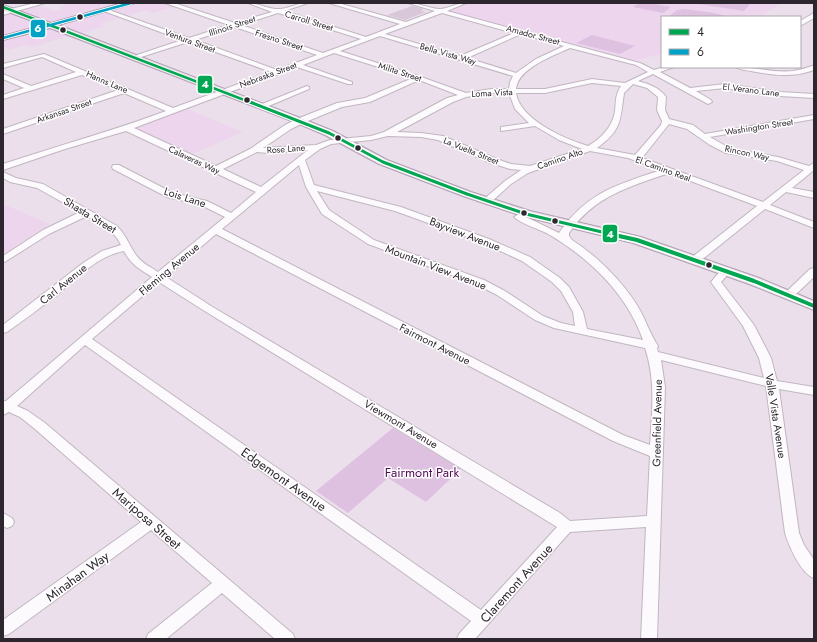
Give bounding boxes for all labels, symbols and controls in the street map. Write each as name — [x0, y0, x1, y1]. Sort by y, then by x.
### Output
street label: Carroll Street — [283, 7, 336, 34]
unlabelled marker — [75, 12, 85, 22]
street label: Illinois Street — [207, 12, 258, 39]
legend — [661, 16, 801, 68]
line badge: 6 — [30, 19, 46, 38]
text: 6 — [34, 20, 42, 36]
street label: Amador Street — [505, 21, 562, 48]
text: 4 — [697, 23, 704, 41]
unlabelled marker — [58, 25, 68, 35]
street label: Ventura Street — [163, 25, 218, 56]
street label: Fresno Street — [254, 26, 305, 54]
street label: Bella Vista Way — [418, 39, 478, 68]
text: 6 — [697, 43, 704, 61]
street label: Nebraska Street — [237, 58, 299, 91]
street label: Milita Street — [377, 58, 424, 85]
street label: Hanns Lane — [84, 67, 130, 96]
line badge: 4 — [197, 75, 213, 94]
text: 4 — [201, 76, 209, 92]
street label: El Verano Lane — [722, 80, 781, 99]
street label: Loma Vista — [471, 85, 513, 100]
street label: Arkansas Street — [34, 95, 94, 126]
unlabelled marker — [242, 95, 252, 105]
street label: Washington Street — [724, 115, 795, 138]
unlabelled marker — [333, 133, 343, 143]
street label: La Vuelta Street — [442, 134, 502, 168]
street label: Rose Lane — [266, 141, 306, 156]
street label: Rincon Way — [724, 141, 770, 164]
street label: Calaveras Way — [166, 142, 222, 177]
unlabelled marker — [353, 143, 363, 153]
street label: Camino Alto — [535, 145, 584, 172]
street label: El Camino Real — [634, 153, 693, 185]
street label: Lois Lane — [162, 183, 208, 211]
street label: Shasta Street — [61, 193, 120, 237]
unlabelled marker — [519, 208, 529, 218]
street label: Bayview Avenue — [427, 213, 503, 255]
unlabelled marker — [550, 216, 560, 226]
line badge: 4 — [602, 224, 618, 243]
text: 4 — [606, 226, 614, 242]
street label: Fleming Avenue — [135, 239, 203, 299]
street label: Mountain View Avenue — [383, 240, 489, 294]
street label: Carl Avenue — [36, 260, 90, 308]
unlabelled marker — [704, 260, 714, 270]
street label: Fairmont Avenue — [397, 319, 474, 369]
street label: Valle Vista Avenue — [761, 373, 791, 460]
street label: Greenfield Avenue — [648, 379, 666, 467]
street label: Viewmont Avenue — [361, 396, 441, 453]
street label: Edgemont Avenue — [237, 443, 330, 516]
park label: Fairmont Park — [385, 463, 460, 482]
street label: Mariposa Street — [108, 483, 186, 554]
street label: Claremont Avenue — [476, 539, 557, 627]
street label: Minahan Way — [42, 547, 113, 606]

